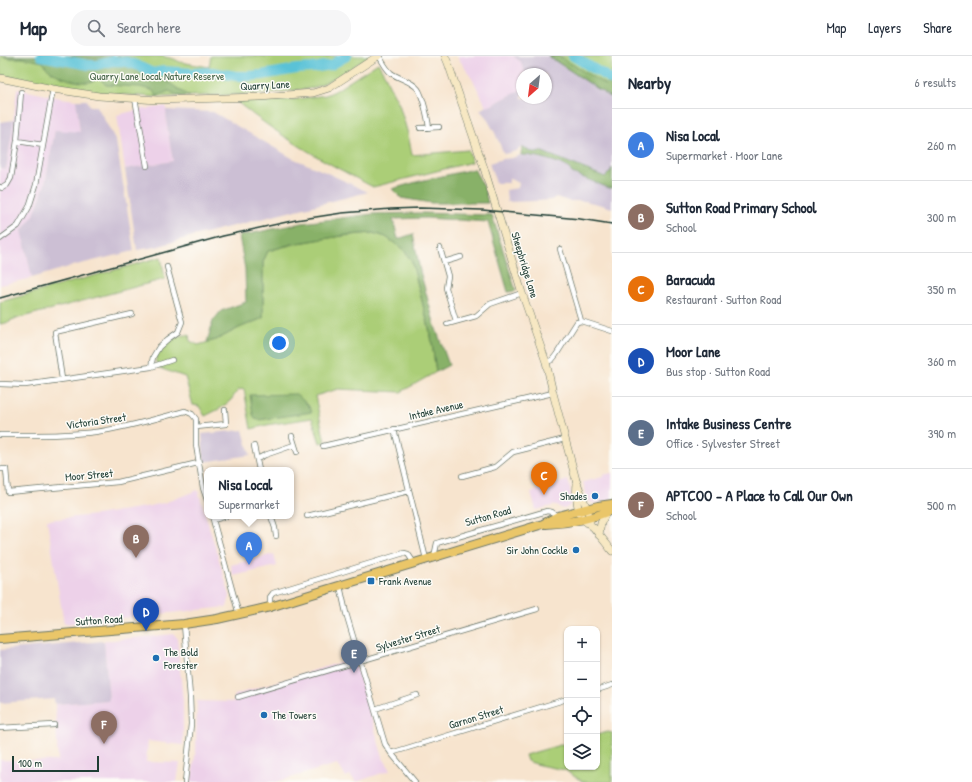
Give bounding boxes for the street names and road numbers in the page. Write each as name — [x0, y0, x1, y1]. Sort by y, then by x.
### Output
street label: Quarry Lane — [240, 77, 291, 93]
street label: Sheepbridge Lane — [508, 230, 542, 300]
street label: Intake Avenue — [408, 397, 465, 423]
street label: Victoria Street — [65, 410, 127, 432]
street label: Moor Street — [65, 466, 114, 484]
street label: Sutton Road — [463, 503, 513, 529]
street label: Sutton Road — [75, 611, 124, 629]
street label: Sylvester Street — [374, 622, 442, 654]
street label: Garnon Street — [447, 702, 505, 732]

